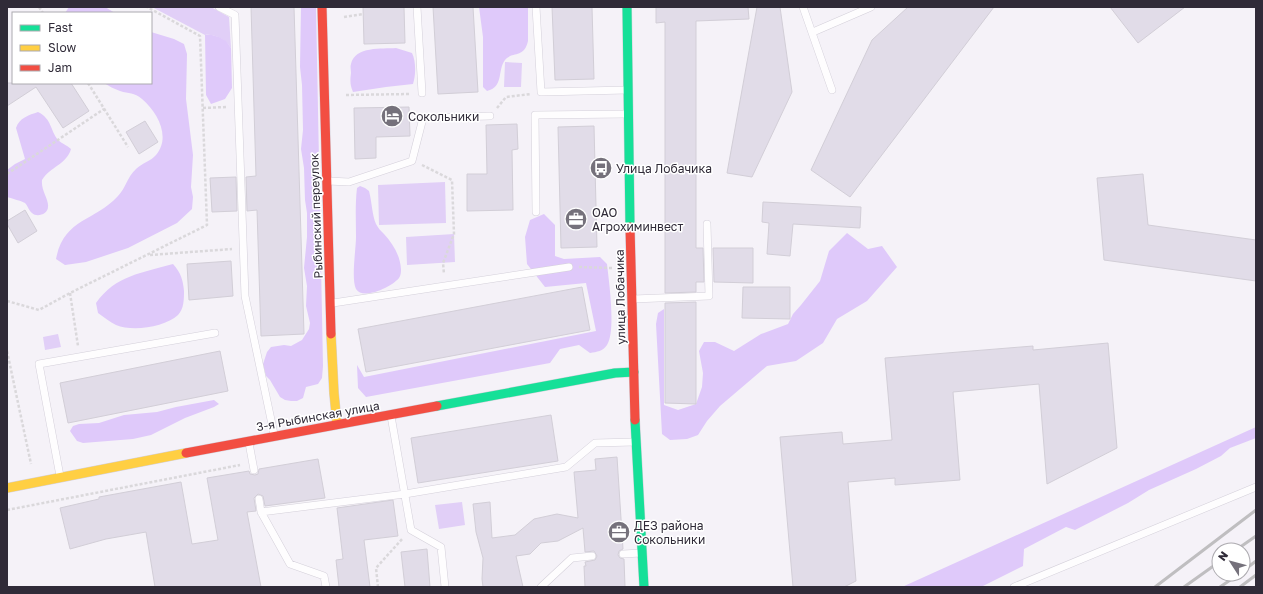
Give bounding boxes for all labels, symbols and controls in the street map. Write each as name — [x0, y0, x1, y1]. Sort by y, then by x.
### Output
legend — [12, 12, 152, 84]
text: Fast — [48, 20, 73, 35]
text: Slow — [48, 40, 76, 55]
text: Jam — [48, 60, 72, 75]
hotel icon: Сокольники — [379, 103, 405, 129]
place label: Сокольники — [408, 109, 479, 124]
street label: Рыбинский переулок — [306, 153, 326, 279]
bus stop icon: Улица Лобачика — [588, 155, 614, 181]
place label: Улица Лобачика — [616, 161, 712, 176]
place label: ОАО Агрохиминвест — [592, 205, 683, 234]
office icon: ОАО Агрохиминвест — [563, 206, 589, 232]
street label: улица Лобачика — [612, 249, 628, 345]
street label: 3-я Рыбинская улица — [255, 398, 381, 434]
place label: ДЕЗ района Сокольники — [634, 518, 705, 547]
office icon: ДЕЗ района Сокольники — [606, 519, 632, 545]
north arrow — [1211, 542, 1251, 582]
text: N — [1215, 549, 1230, 563]

